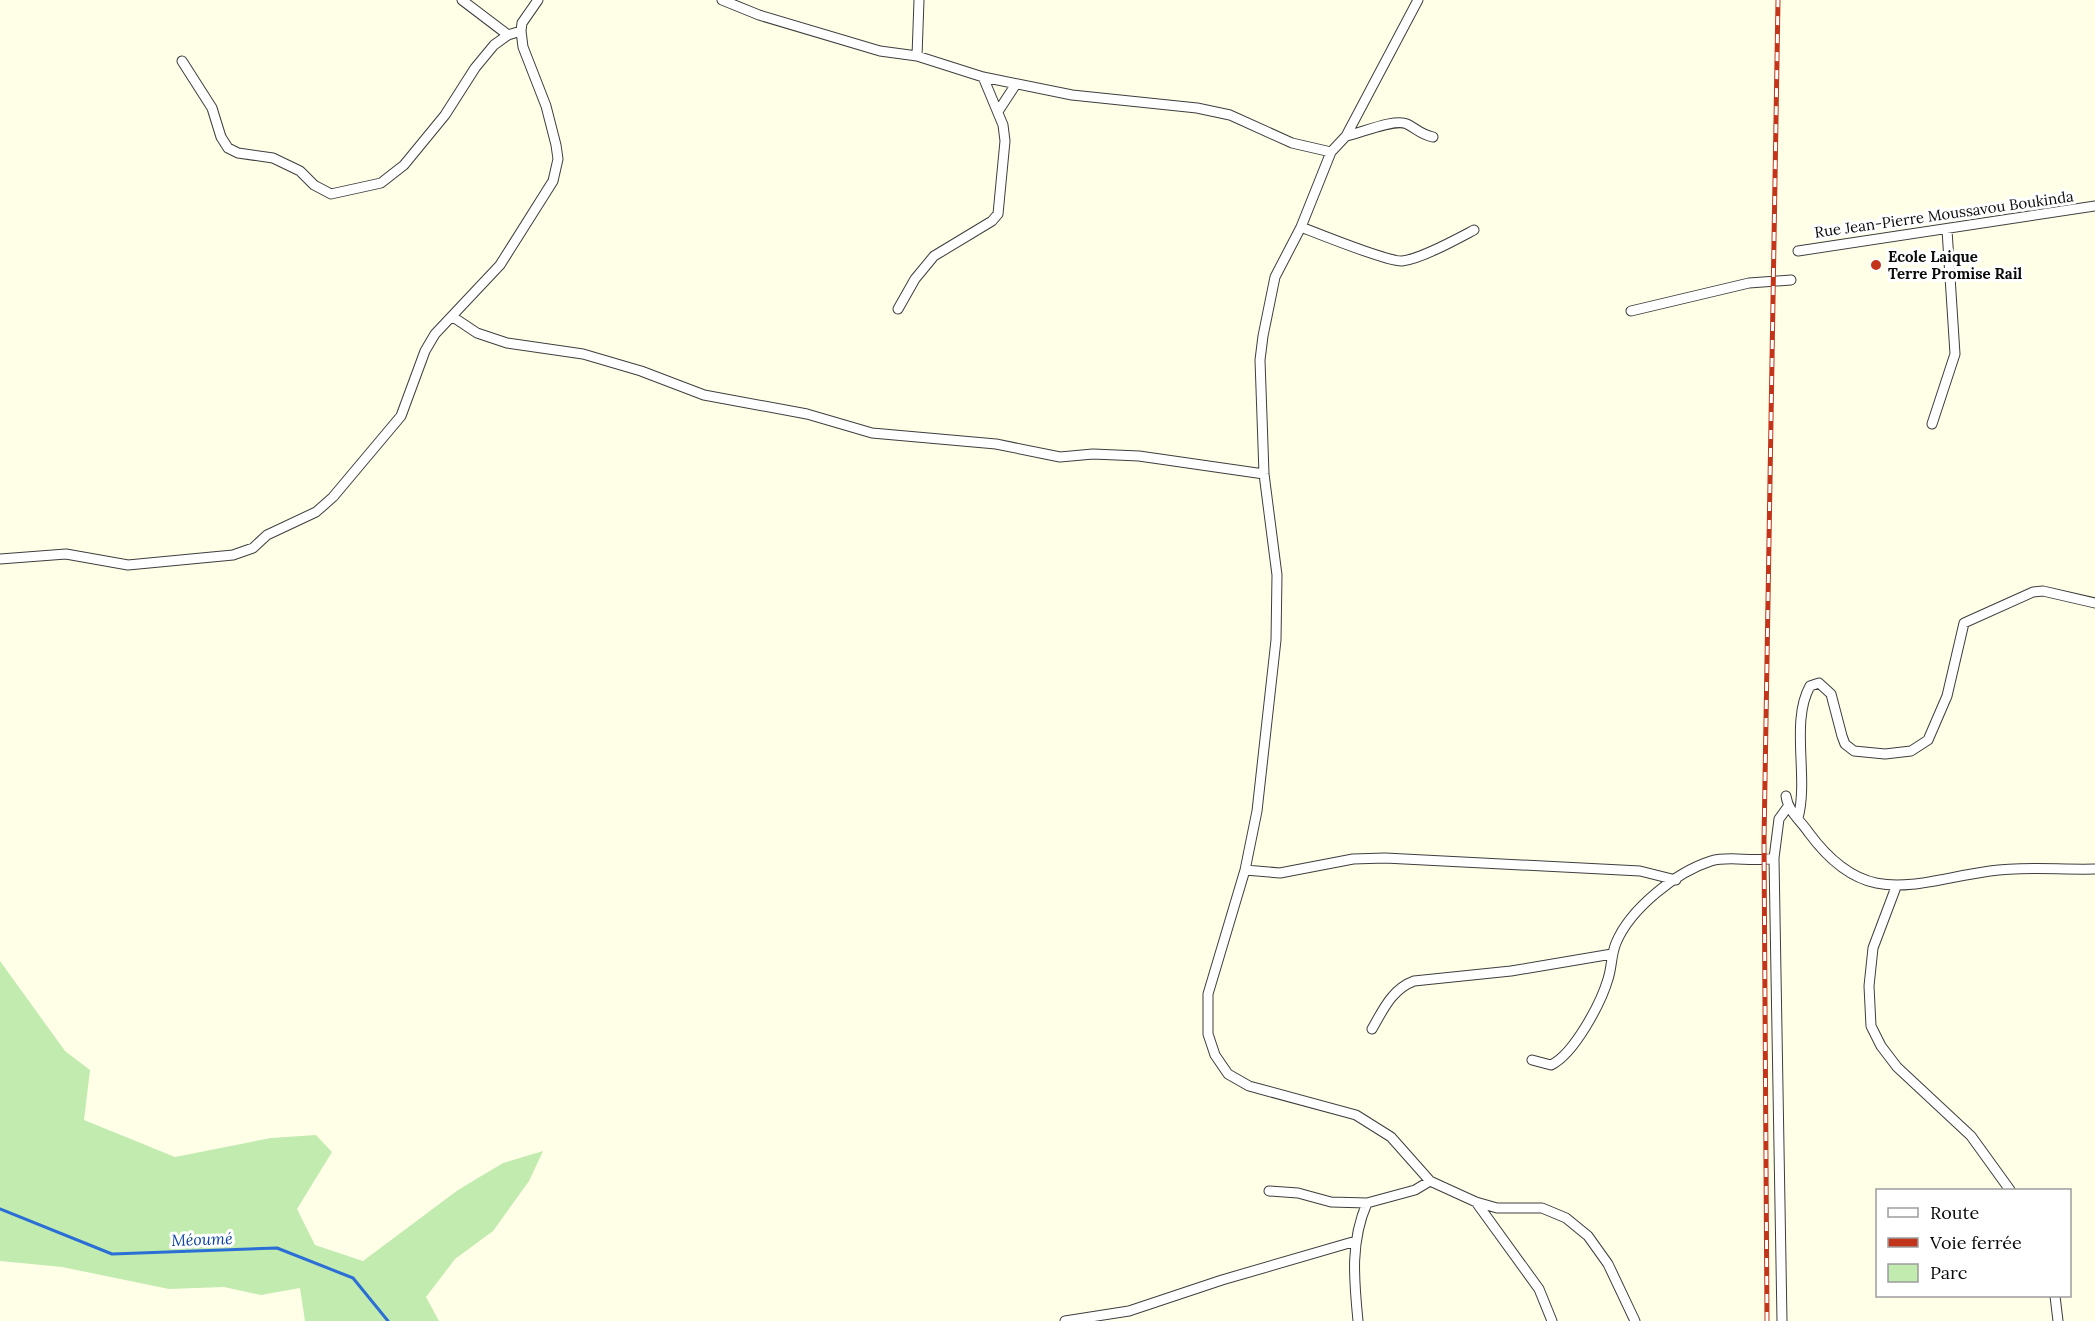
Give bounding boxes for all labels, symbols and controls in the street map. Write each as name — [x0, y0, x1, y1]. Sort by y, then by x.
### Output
street label: Rue Jean-Pierre Moussavou Boukinda — [1813, 186, 2075, 242]
place label: Ecole Laique Terre Promise Rail — [1888, 247, 2023, 283]
marker: Ecole Laique Terre Promise Rail — [1869, 258, 1883, 272]
legend — [1876, 1189, 2071, 1297]
text: Route — [1930, 1201, 1979, 1224]
water label: Méoumé — [171, 1228, 233, 1250]
text: Voie ferrée — [1929, 1231, 2022, 1254]
text: Parc — [1930, 1261, 1967, 1284]

